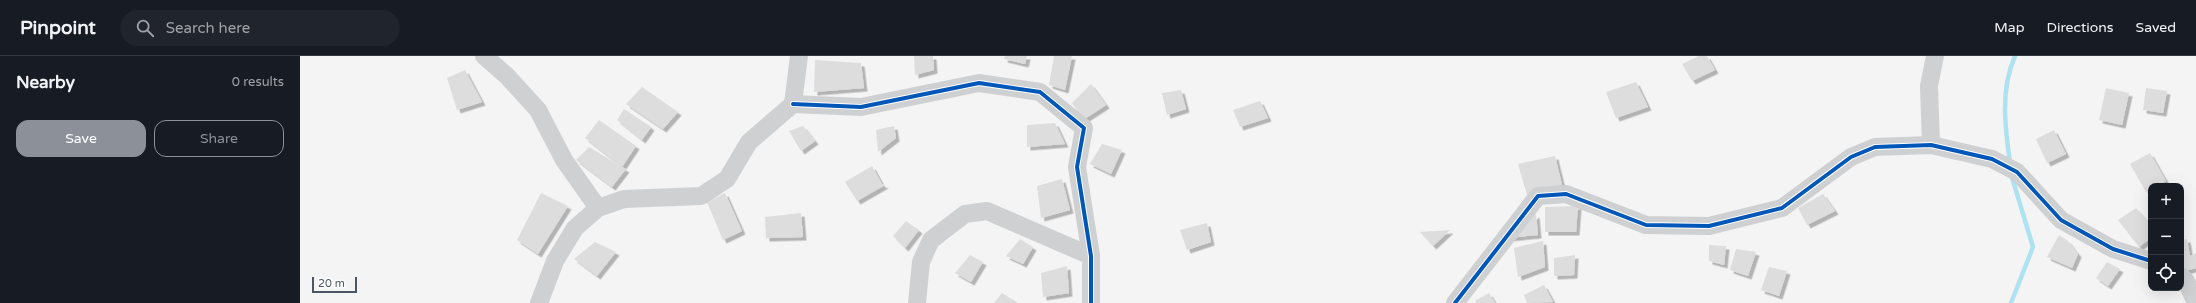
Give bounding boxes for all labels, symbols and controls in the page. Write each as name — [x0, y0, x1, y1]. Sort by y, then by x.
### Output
search box — [120, 10, 400, 46]
text: Pinpoint — [20, 17, 96, 39]
icon: search — [134, 17, 156, 39]
text: Search here — [166, 19, 250, 37]
text: Map — [1994, 19, 2025, 36]
text: Directions — [2047, 19, 2114, 36]
text: Saved — [2136, 19, 2176, 36]
text: Nearby — [16, 72, 75, 93]
text: 0 results — [232, 74, 284, 90]
button: Save — [16, 120, 146, 157]
button: Share — [154, 120, 284, 157]
map controls — [2148, 183, 2184, 291]
button: + — [2148, 183, 2184, 219]
button: − — [2148, 219, 2184, 255]
button: locate — [2148, 255, 2184, 291]
scale bar — [312, 275, 357, 294]
text: 20 m — [318, 277, 345, 290]

